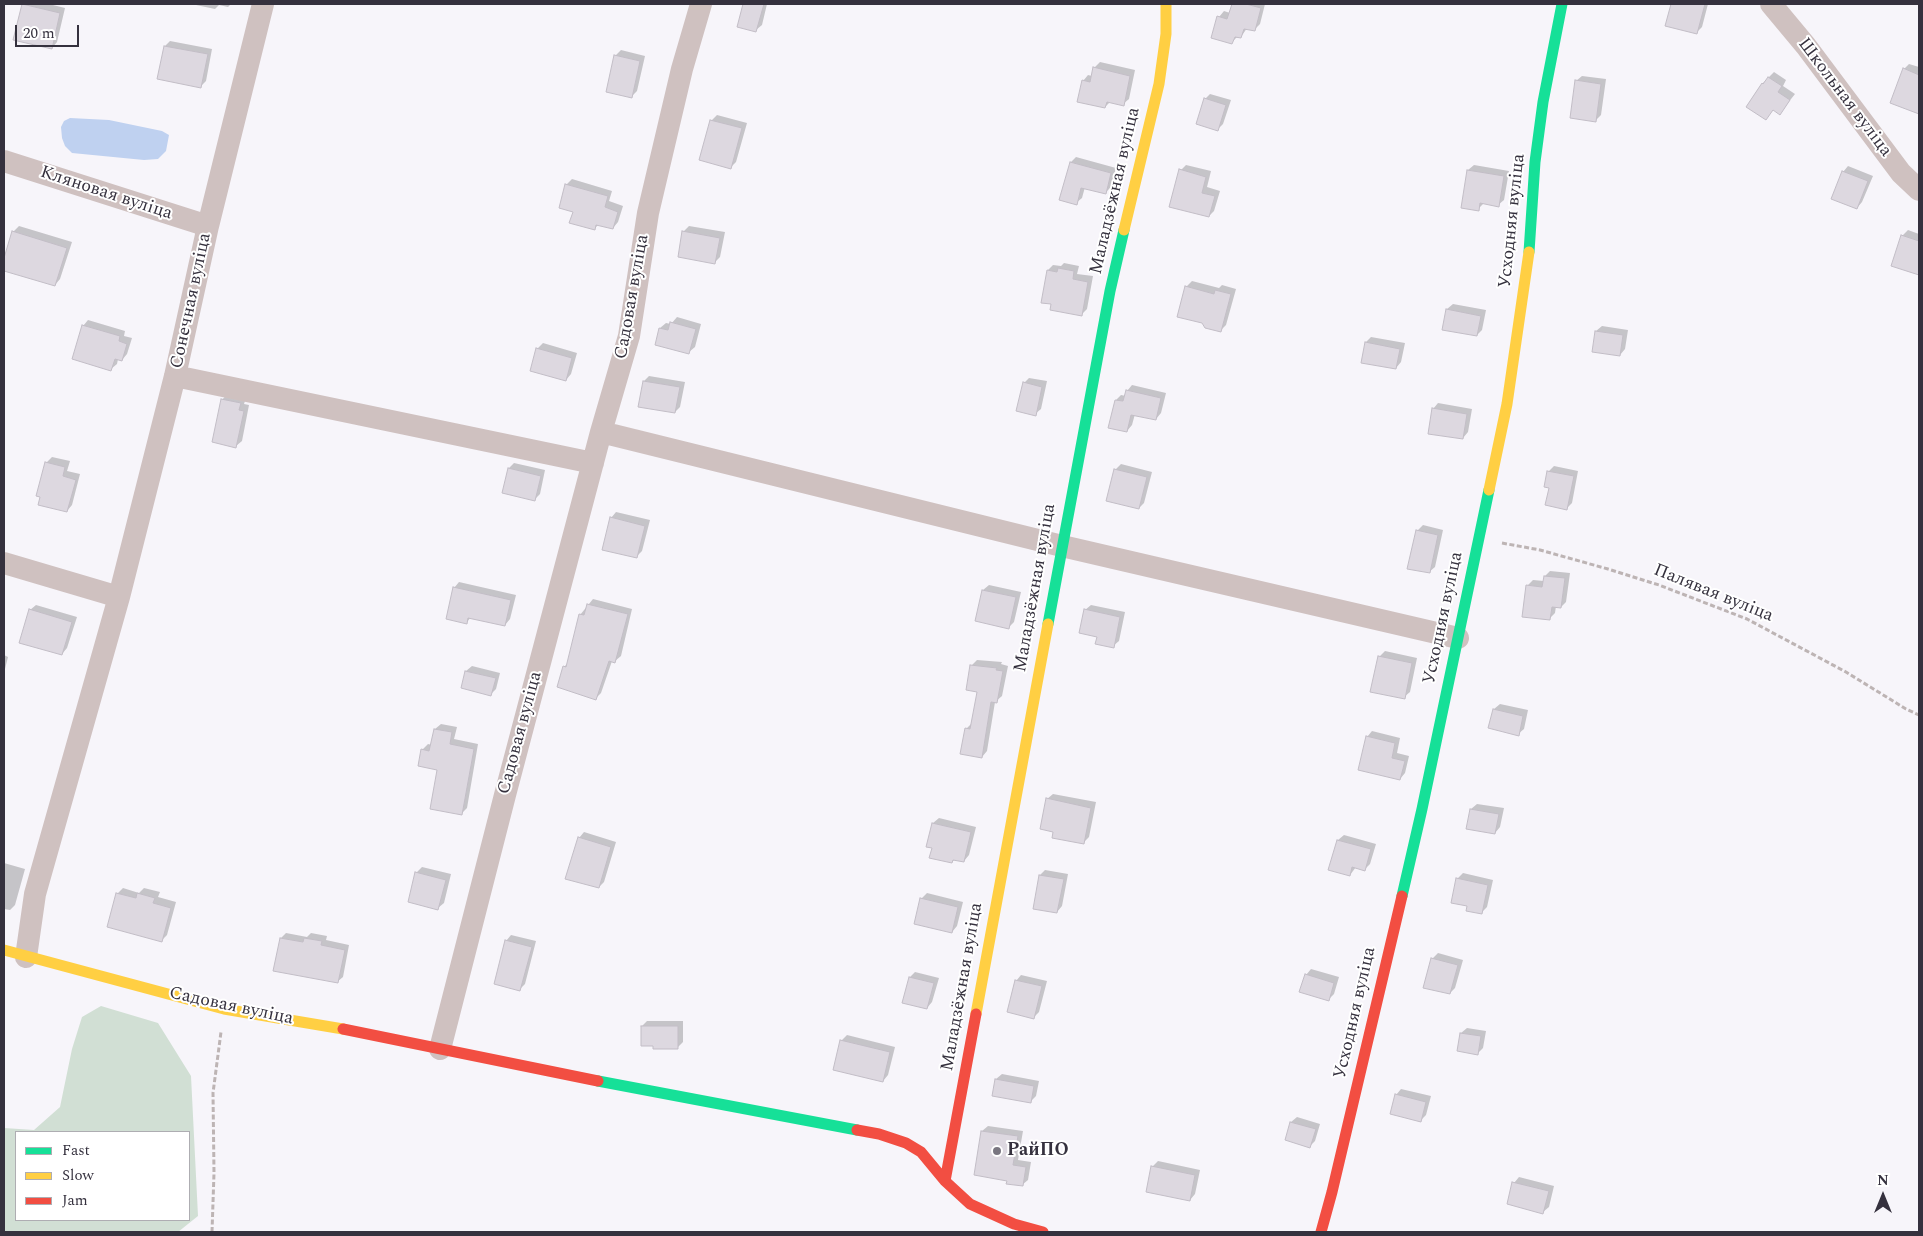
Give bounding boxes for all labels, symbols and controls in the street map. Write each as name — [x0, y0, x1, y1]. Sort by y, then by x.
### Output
scale bar — [18, 15, 81, 47]
text: 20 m — [23, 22, 55, 45]
street label: Школьная вуліца — [1792, 34, 1896, 162]
street label: Маладзёжная вуліца — [1086, 105, 1146, 277]
street label: Усходняя вуліца — [1495, 153, 1531, 289]
street label: Кляновая вуліца — [37, 162, 175, 226]
street label: Сонечная вуліца — [167, 231, 217, 371]
street label: Садовая вуліца — [611, 233, 655, 361]
street label: Маладзёжная вуліца — [1011, 502, 1061, 674]
street label: Усходняя вуліца — [1419, 550, 1469, 686]
street label: Палявая вуліца — [1650, 560, 1776, 628]
street label: Садовая вуліца — [494, 669, 548, 797]
street label: Маладзёжная вуліца — [938, 901, 988, 1073]
street label: Усходняя вуліца — [1330, 945, 1382, 1081]
street label: Садовая вуліца — [167, 983, 295, 1031]
legend — [15, 1131, 190, 1221]
text: Fast — [62, 1139, 90, 1162]
place label: РайПО — [1007, 1140, 1069, 1162]
marker: РайПО — [991, 1145, 1003, 1157]
text: Slow — [62, 1164, 94, 1187]
text: N — [1877, 1170, 1889, 1191]
north arrow — [1858, 1171, 1908, 1221]
text: Jam — [62, 1189, 88, 1212]

